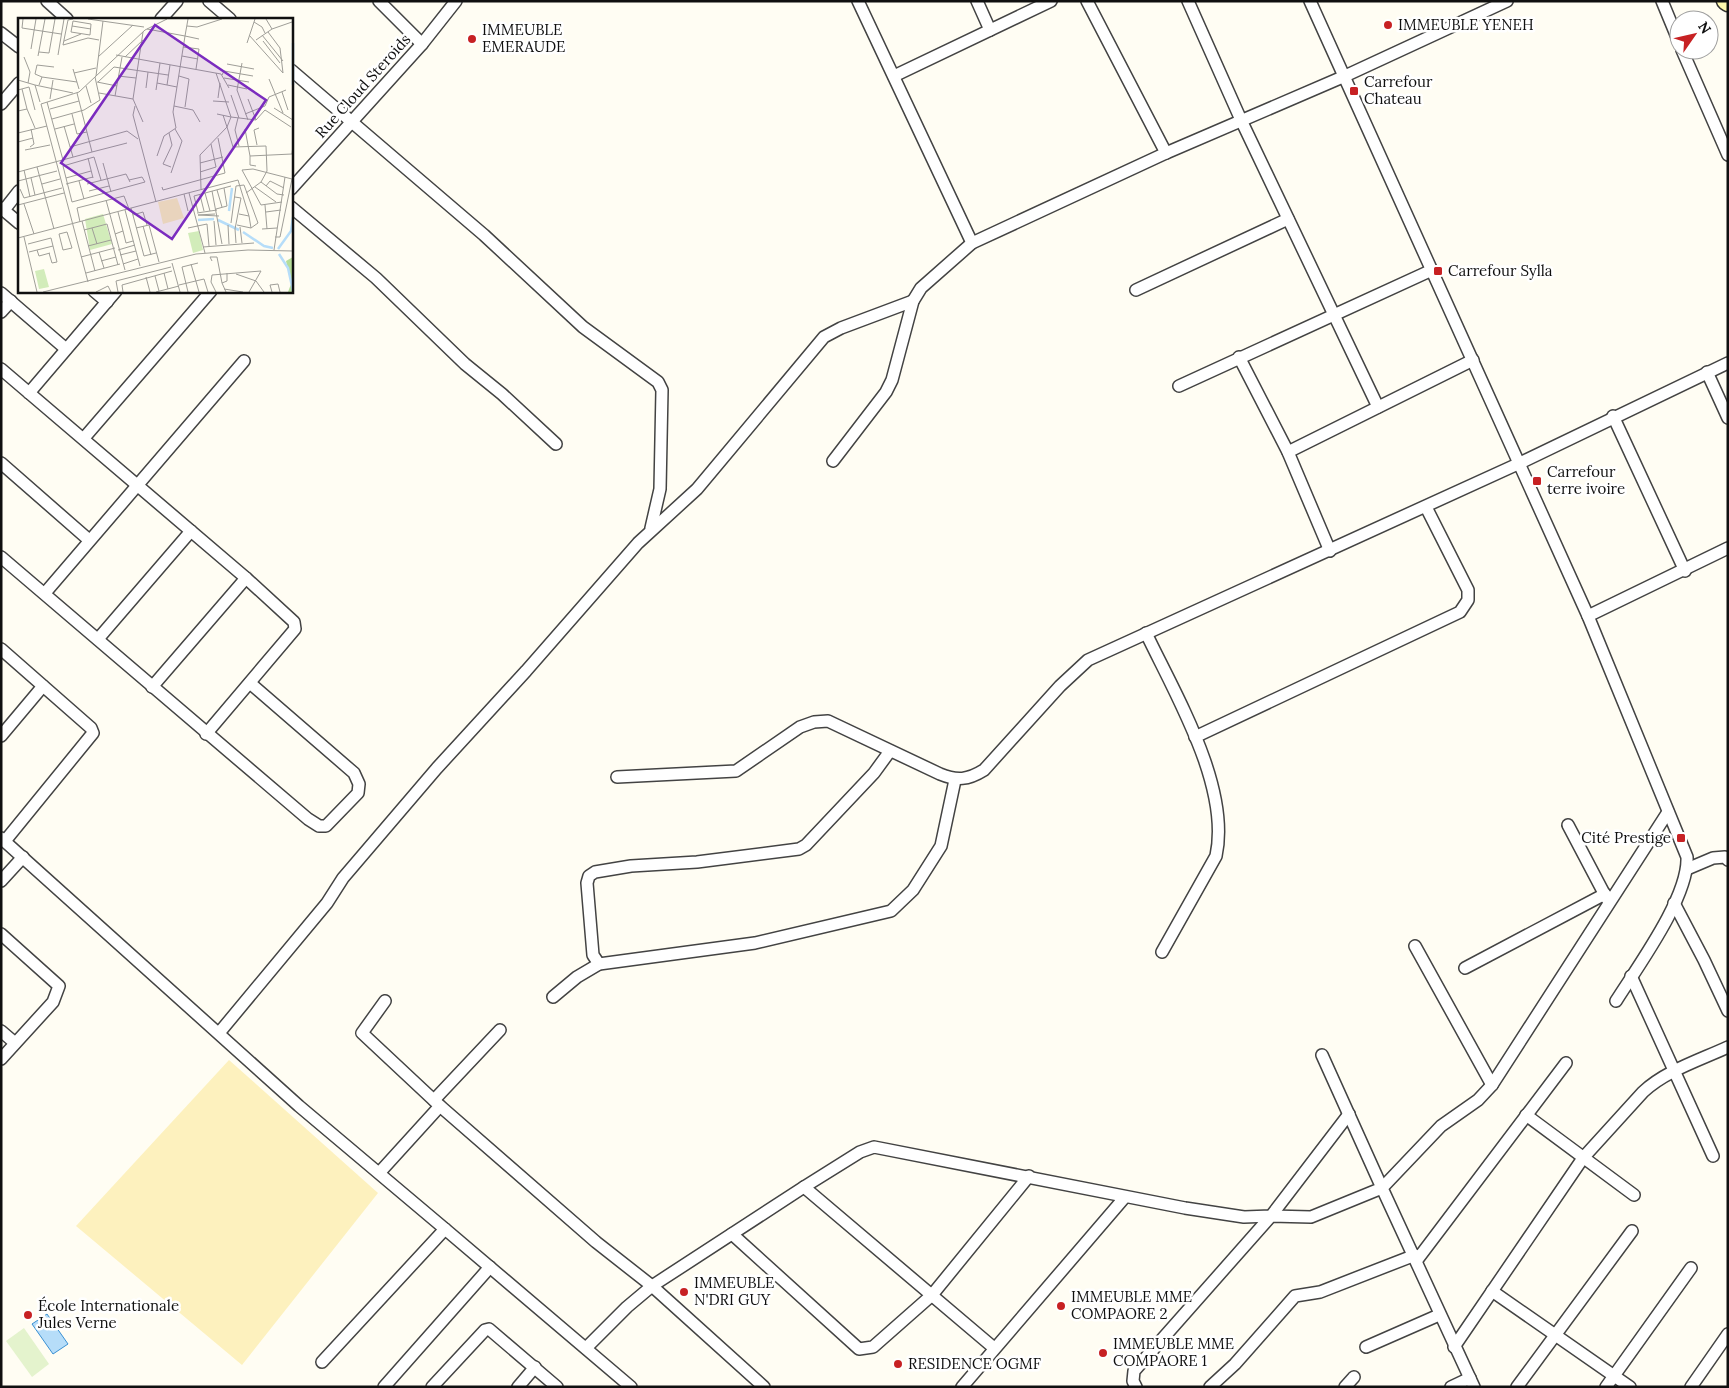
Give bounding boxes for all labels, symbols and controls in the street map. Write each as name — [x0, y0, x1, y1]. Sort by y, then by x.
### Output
north arrow — [1669, 10, 1719, 60]
place label: IMMEUBLE YENEH — [1398, 15, 1534, 34]
inset map — [18, 18, 292, 292]
text: N — [1694, 18, 1715, 37]
marker: IMMEUBLE YENEH — [1382, 19, 1394, 31]
place label: IMMEUBLE EMERAUDE — [482, 20, 565, 56]
street label: Rue Cloud Steroids — [311, 30, 414, 142]
marker: IMMEUBLE EMERAUDE — [466, 33, 478, 45]
place label: Carrefour Chateau — [1364, 72, 1433, 108]
marker: Carrefour Chateau — [1348, 85, 1360, 97]
place label: Carrefour Sylla — [1448, 261, 1553, 280]
marker: Carrefour Sylla — [1432, 265, 1444, 277]
place label: Carrefour terre ivoire — [1547, 462, 1625, 498]
marker: Carrefour terre ivoire — [1531, 475, 1543, 487]
place label: Cité Prestige — [1581, 828, 1671, 847]
marker: Cité Prestige — [1675, 832, 1687, 844]
place label: IMMEUBLE N'DRI GUY — [694, 1273, 774, 1309]
marker: IMMEUBLE N'DRI GUY — [678, 1286, 690, 1298]
place label: IMMEUBLE MME COMPAORE 2 — [1071, 1287, 1192, 1323]
place label: École Internationale Jules Verne — [37, 1296, 179, 1332]
marker: IMMEUBLE MME COMPAORE 2 — [1055, 1300, 1067, 1312]
marker: École Internationale Jules Verne — [22, 1309, 34, 1321]
place label: IMMEUBLE MME COMPAORE 1 — [1113, 1334, 1234, 1370]
marker: IMMEUBLE MME COMPAORE 1 — [1097, 1347, 1109, 1359]
place label: RESIDENCE OGMF — [908, 1354, 1041, 1373]
marker: RESIDENCE OGMF — [892, 1358, 904, 1370]

